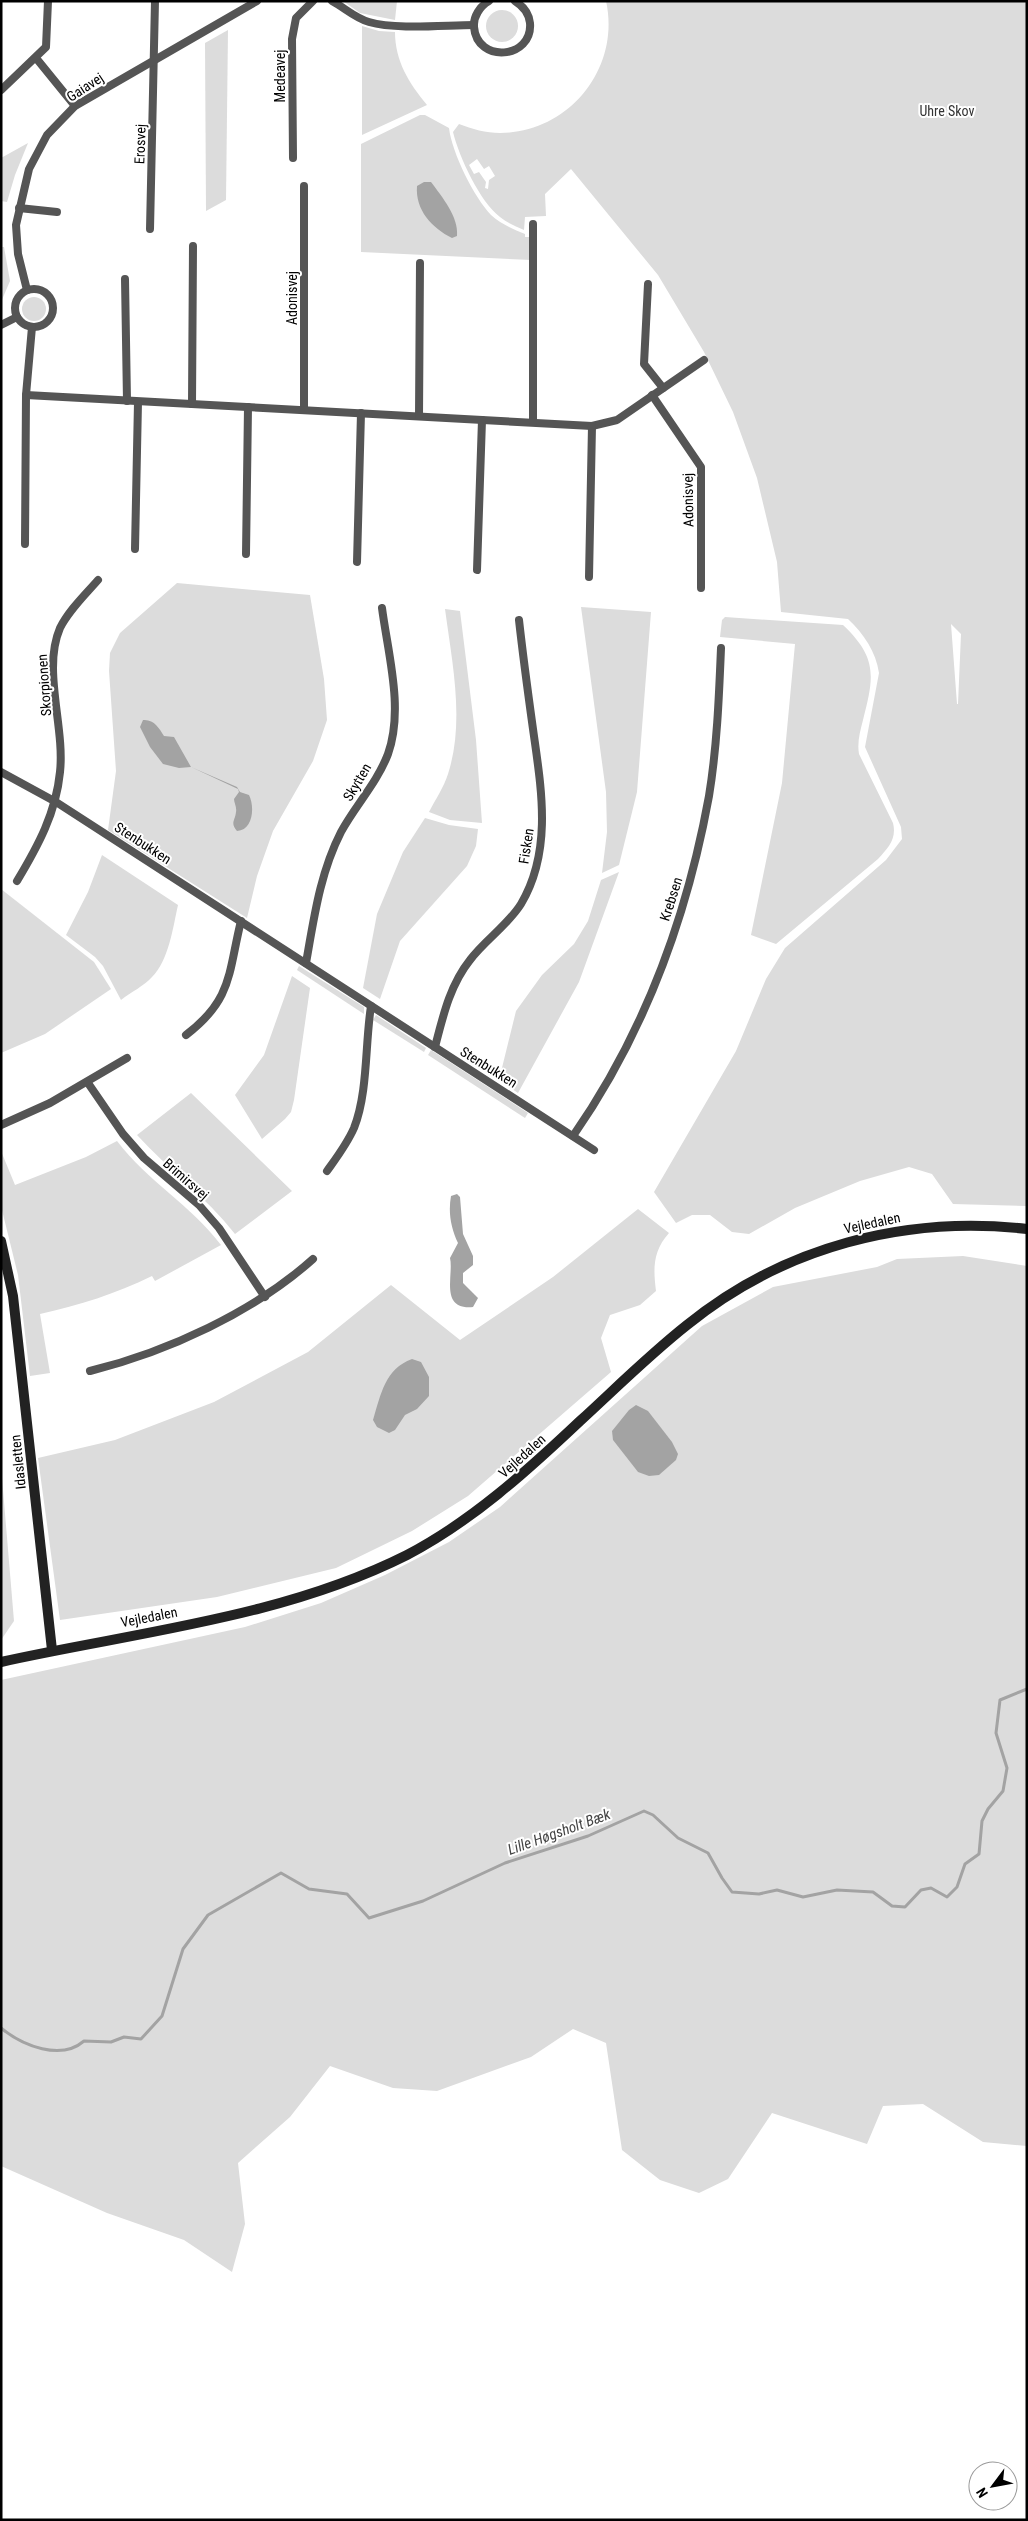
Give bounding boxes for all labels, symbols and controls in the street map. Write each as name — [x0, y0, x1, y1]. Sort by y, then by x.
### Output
street label: Medeavej — [272, 50, 288, 102]
street label: Gaiavej — [64, 69, 106, 105]
park label: Uhre Skov — [919, 103, 975, 119]
street label: Erosvej — [131, 124, 149, 164]
street label: Adonisvej — [284, 271, 300, 325]
street label: Adonisvej — [680, 473, 696, 527]
street label: Skorpionen — [34, 653, 54, 717]
street label: Skytten — [340, 760, 374, 804]
street label: Stenbukken — [112, 819, 174, 867]
street label: Fisken — [515, 827, 537, 865]
street label: Krebsen — [656, 875, 686, 923]
street label: Stenbukken — [458, 1043, 520, 1091]
street label: Brimirsvej — [160, 1155, 212, 1203]
street label: Vejledalen — [842, 1209, 902, 1237]
street label: Vejledalen — [495, 1431, 549, 1481]
street label: Idasletten — [7, 1434, 29, 1490]
street label: Vejledalen — [119, 1604, 179, 1630]
water label: Lille Høgsholt Bæk — [505, 1805, 613, 1859]
north arrow — [968, 2461, 1018, 2511]
text: N — [973, 2485, 991, 2501]

